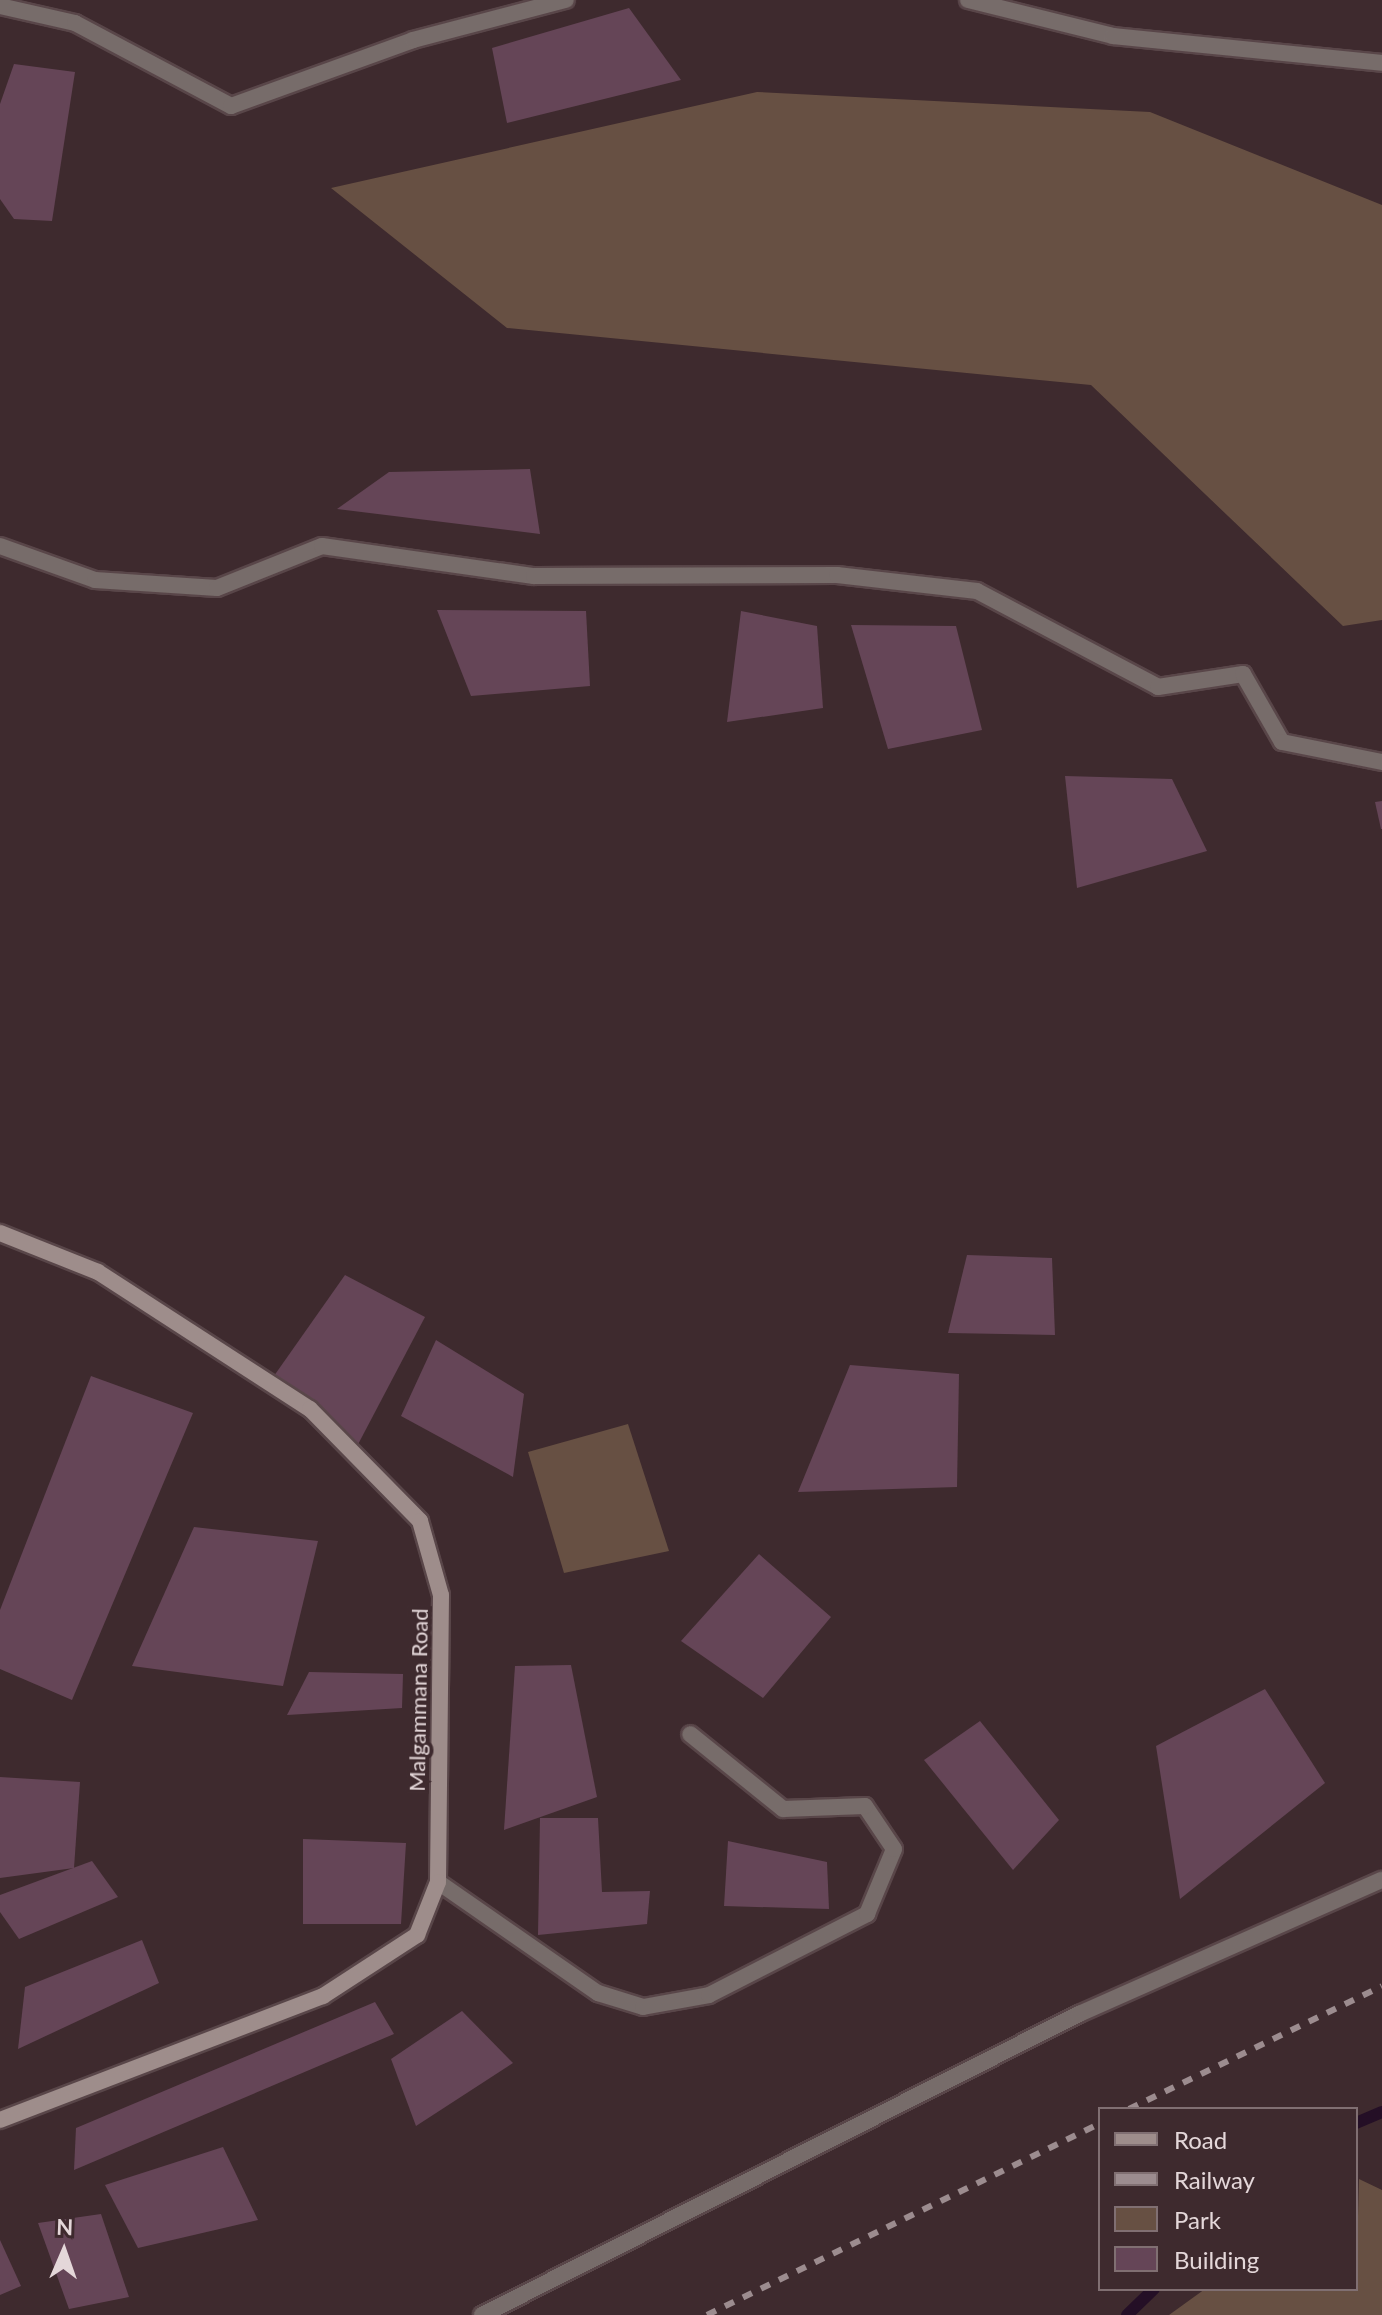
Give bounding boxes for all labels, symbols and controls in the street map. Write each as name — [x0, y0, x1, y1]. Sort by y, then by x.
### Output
street label: Malgammana Road — [403, 1608, 433, 1792]
legend — [1098, 2107, 1358, 2291]
text: Road — [1174, 2125, 1227, 2154]
text: Railway — [1174, 2165, 1255, 2194]
text: Park — [1174, 2205, 1221, 2234]
north arrow — [24, 2211, 104, 2291]
text: N — [56, 2213, 74, 2240]
text: Building — [1174, 2245, 1259, 2274]

